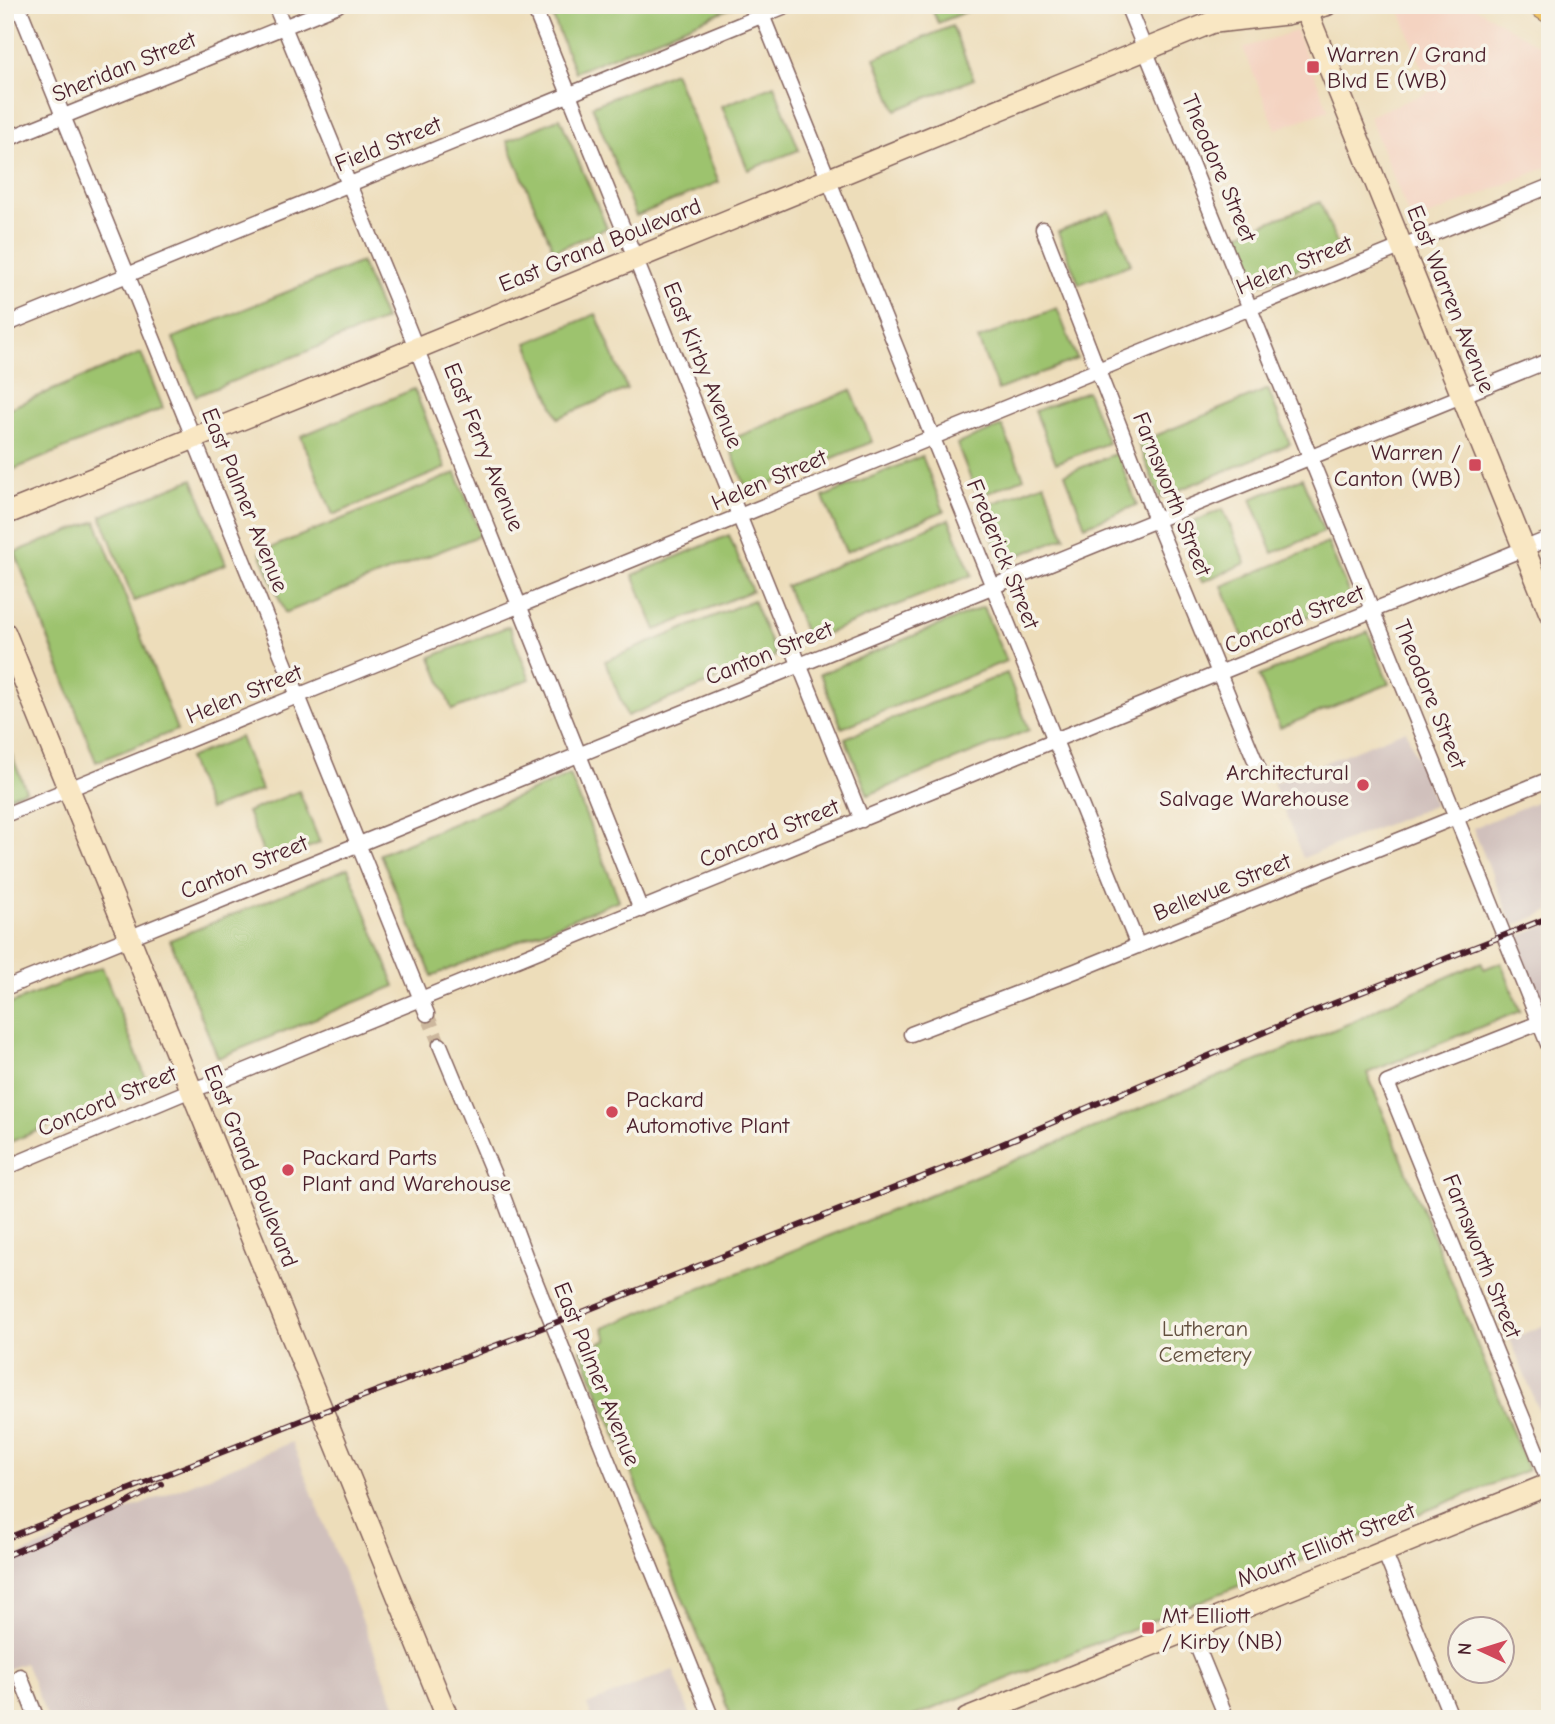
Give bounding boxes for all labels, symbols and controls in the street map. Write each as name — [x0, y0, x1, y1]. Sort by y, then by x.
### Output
street label: Sheridan Street — [48, 25, 201, 108]
place label: Warren / Grand Blvd E (WB) — [1327, 41, 1487, 94]
marker: Warren / Grand Blvd E (WB) — [1305, 59, 1321, 75]
street label: Theodore Street — [1176, 90, 1263, 247]
street label: Field Street — [331, 110, 447, 178]
street label: East Grand Boulevard — [495, 192, 705, 298]
street label: East Warren Avenue — [1401, 201, 1501, 397]
street label: Helen Street — [1232, 229, 1357, 301]
street label: East Kirby Avenue — [657, 278, 749, 452]
street label: East Ferry Avenue — [438, 359, 530, 535]
street label: East Palmer Avenue — [196, 404, 294, 596]
street label: Farnsworth Street — [1127, 408, 1218, 581]
place label: Warren / Canton (WB) — [1334, 439, 1461, 492]
street label: Helen Street — [707, 443, 832, 516]
marker: Warren / Canton (WB) — [1467, 457, 1483, 473]
street label: Frederick Street — [961, 475, 1046, 634]
street label: Concord Street — [1220, 578, 1369, 659]
street label: Canton Street — [701, 615, 838, 691]
street label: Theodore Street — [1388, 616, 1473, 774]
street label: Helen Street — [182, 658, 307, 730]
place label: Architectural Salvage Warehouse — [1159, 759, 1349, 812]
marker: Architectural Salvage Warehouse — [1355, 777, 1371, 793]
street label: Concord Street — [695, 792, 844, 873]
street label: Canton Street — [176, 829, 313, 905]
street label: Bellevue Street — [1149, 847, 1296, 927]
street label: Concord Street — [34, 1059, 182, 1142]
street label: East Grand Boulevard — [198, 1061, 304, 1271]
place label: Packard Automotive Plant — [626, 1086, 791, 1139]
marker: Packard Automotive Plant — [604, 1104, 620, 1120]
place label: Packard Parts Plant and Warehouse — [302, 1144, 511, 1197]
marker: Packard Parts Plant and Warehouse — [280, 1162, 296, 1178]
street label: Farnsworth Street — [1437, 1170, 1528, 1343]
street label: East Palmer Avenue — [548, 1278, 646, 1470]
park label: Lutheran Cemetery — [1158, 1315, 1252, 1368]
street label: Mount Elliott Street — [1233, 1496, 1420, 1593]
place label: Mt Elliott / Kirby (NB) — [1162, 1602, 1282, 1655]
north arrow — [1446, 1616, 1516, 1686]
marker: Mt Elliott / Kirby (NB) — [1140, 1620, 1156, 1636]
text: N — [1454, 1642, 1476, 1656]

